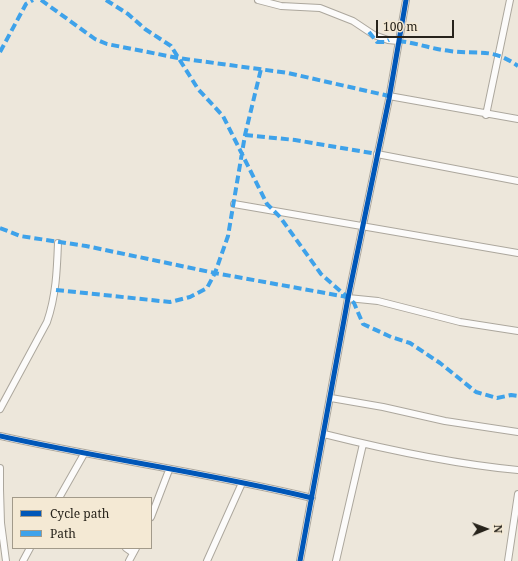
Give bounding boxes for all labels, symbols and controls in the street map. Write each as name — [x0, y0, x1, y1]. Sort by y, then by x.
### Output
scale bar — [378, 12, 456, 38]
text: 100 m — [383, 18, 418, 35]
legend — [12, 497, 152, 549]
text: Cycle path — [50, 505, 109, 522]
north arrow — [466, 509, 506, 549]
text: N — [491, 524, 506, 533]
text: Path — [50, 525, 76, 542]

